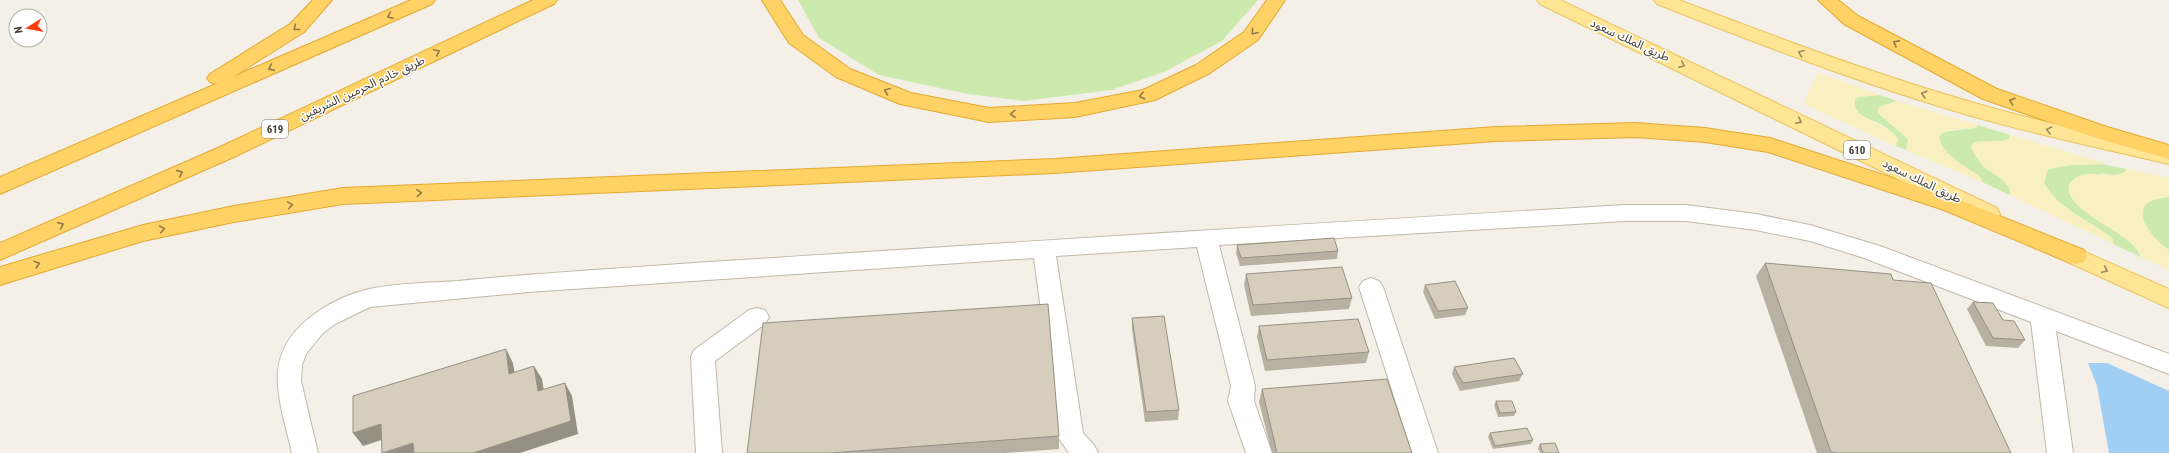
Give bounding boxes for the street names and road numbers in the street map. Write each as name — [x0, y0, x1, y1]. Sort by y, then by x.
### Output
street label: طريق الملك سعود — [1588, 15, 1672, 65]
street label: طريق خادم الحرمين الشريفين — [297, 53, 428, 125]
road number: 619 — [262, 120, 288, 138]
road number: 610 — [1844, 141, 1870, 159]
street label: طريق الملك سعود — [1880, 156, 1964, 207]

